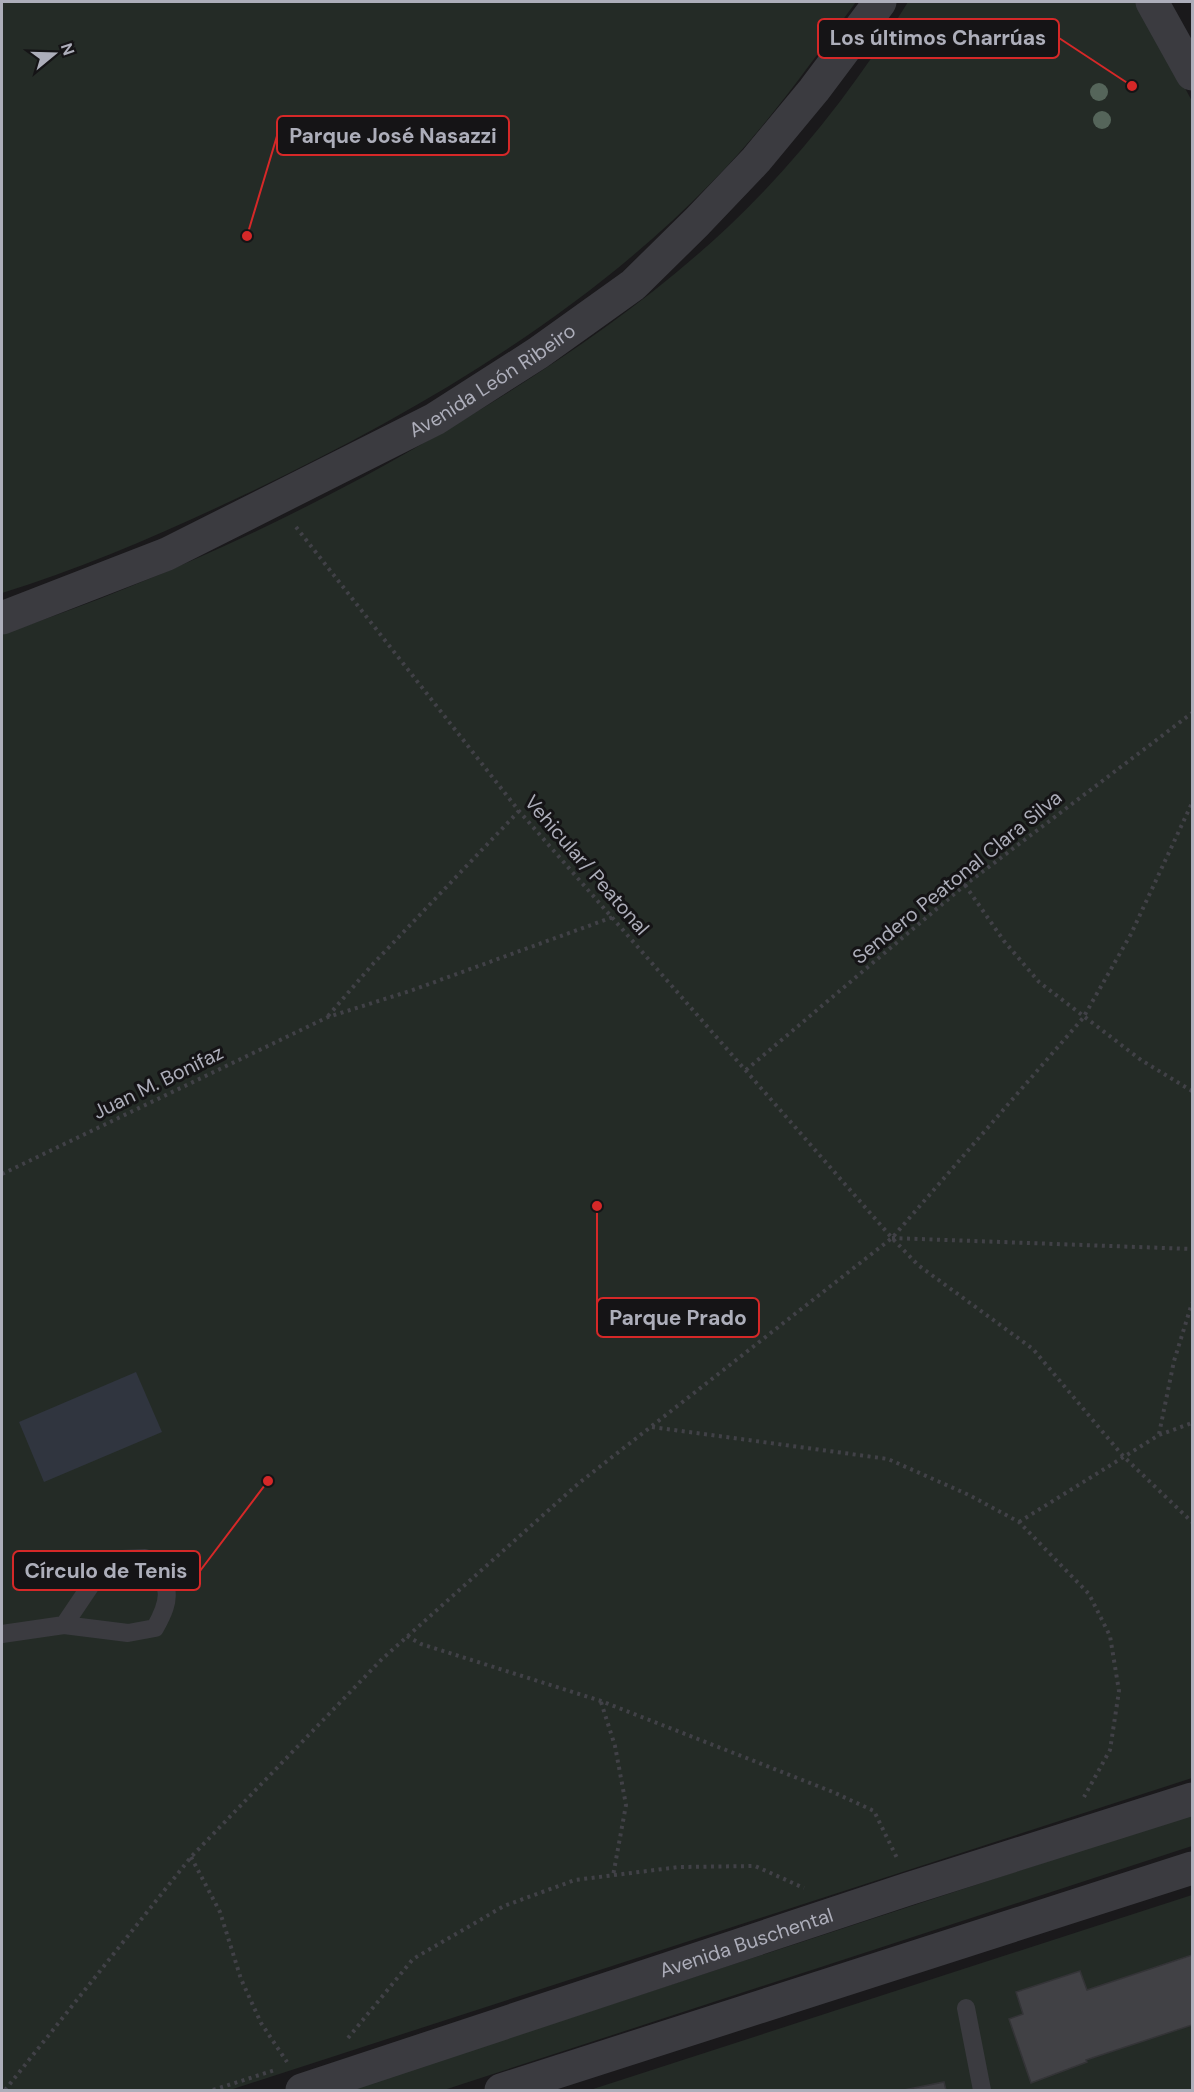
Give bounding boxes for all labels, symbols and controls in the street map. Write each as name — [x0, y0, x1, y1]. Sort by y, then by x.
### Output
callout: Los últimos Charrúas — [818, 19, 1059, 58]
north arrow — [24, 24, 84, 84]
text: Los últimos Charrúas — [830, 24, 1046, 52]
text: N — [56, 40, 80, 58]
callout: Parque José Nasazzi — [277, 116, 509, 155]
text: Parque José Nasazzi — [289, 122, 497, 150]
street label: Avenida León Ribeiro — [404, 317, 581, 443]
street label: Sendero Peatonal Clara Silva — [847, 784, 1067, 970]
street label: Vehicular/ Peatonal — [519, 789, 655, 941]
street label: Juan M. Bonifaz — [89, 1039, 227, 1125]
callout: Parque Prado — [597, 1298, 759, 1337]
text: Parque Prado — [609, 1304, 747, 1332]
callout: Círculo de Tenis — [13, 1551, 200, 1590]
text: Círculo de Tenis — [24, 1557, 188, 1585]
street label: Avenida Buschental — [656, 1902, 836, 1984]

